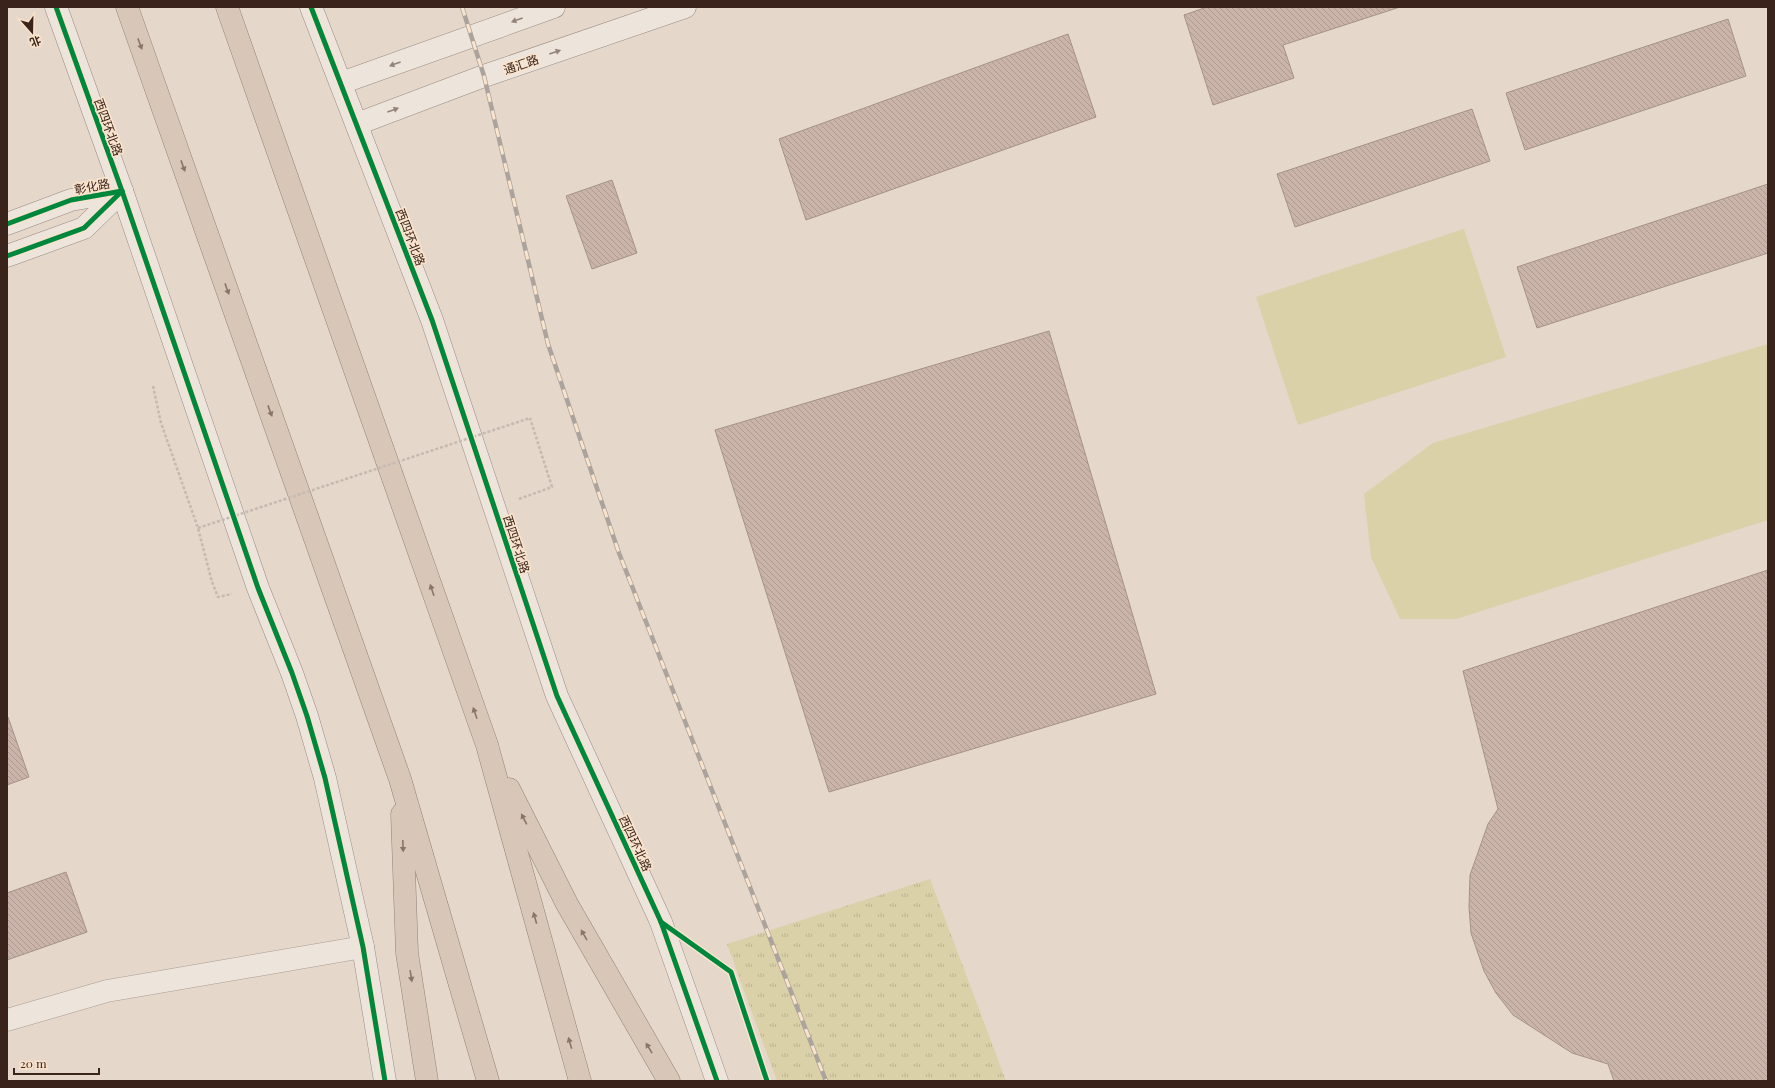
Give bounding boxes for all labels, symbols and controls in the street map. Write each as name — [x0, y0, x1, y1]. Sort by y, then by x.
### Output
north arrow — [12, 12, 52, 52]
one-way arrow — [511, 17, 523, 23]
text: 北 — [28, 33, 43, 51]
one-way arrow — [137, 38, 143, 50]
one-way arrow — [550, 49, 562, 55]
street label: 通汇路 — [501, 51, 541, 77]
one-way arrow — [388, 61, 400, 67]
street label: 西四环北路 — [91, 96, 127, 158]
one-way arrow — [388, 107, 400, 113]
one-way arrow — [180, 161, 186, 173]
street label: 彰化路 — [73, 175, 111, 197]
street label: 西四环北路 — [393, 206, 429, 268]
one-way arrow — [224, 283, 230, 295]
one-way arrow — [267, 406, 273, 418]
street label: 西四环北路 — [500, 513, 534, 575]
one-way arrow — [429, 584, 435, 596]
one-way arrow — [472, 706, 478, 718]
street label: 西四环北路 — [616, 812, 656, 874]
one-way arrow — [521, 814, 527, 825]
one-way arrow — [400, 840, 406, 853]
one-way arrow — [532, 912, 538, 924]
one-way arrow — [581, 929, 588, 941]
one-way arrow — [408, 970, 414, 982]
one-way arrow — [566, 1037, 572, 1050]
one-way arrow — [645, 1042, 652, 1054]
scale bar — [14, 1050, 99, 1076]
text: 20 m — [20, 1055, 47, 1071]

